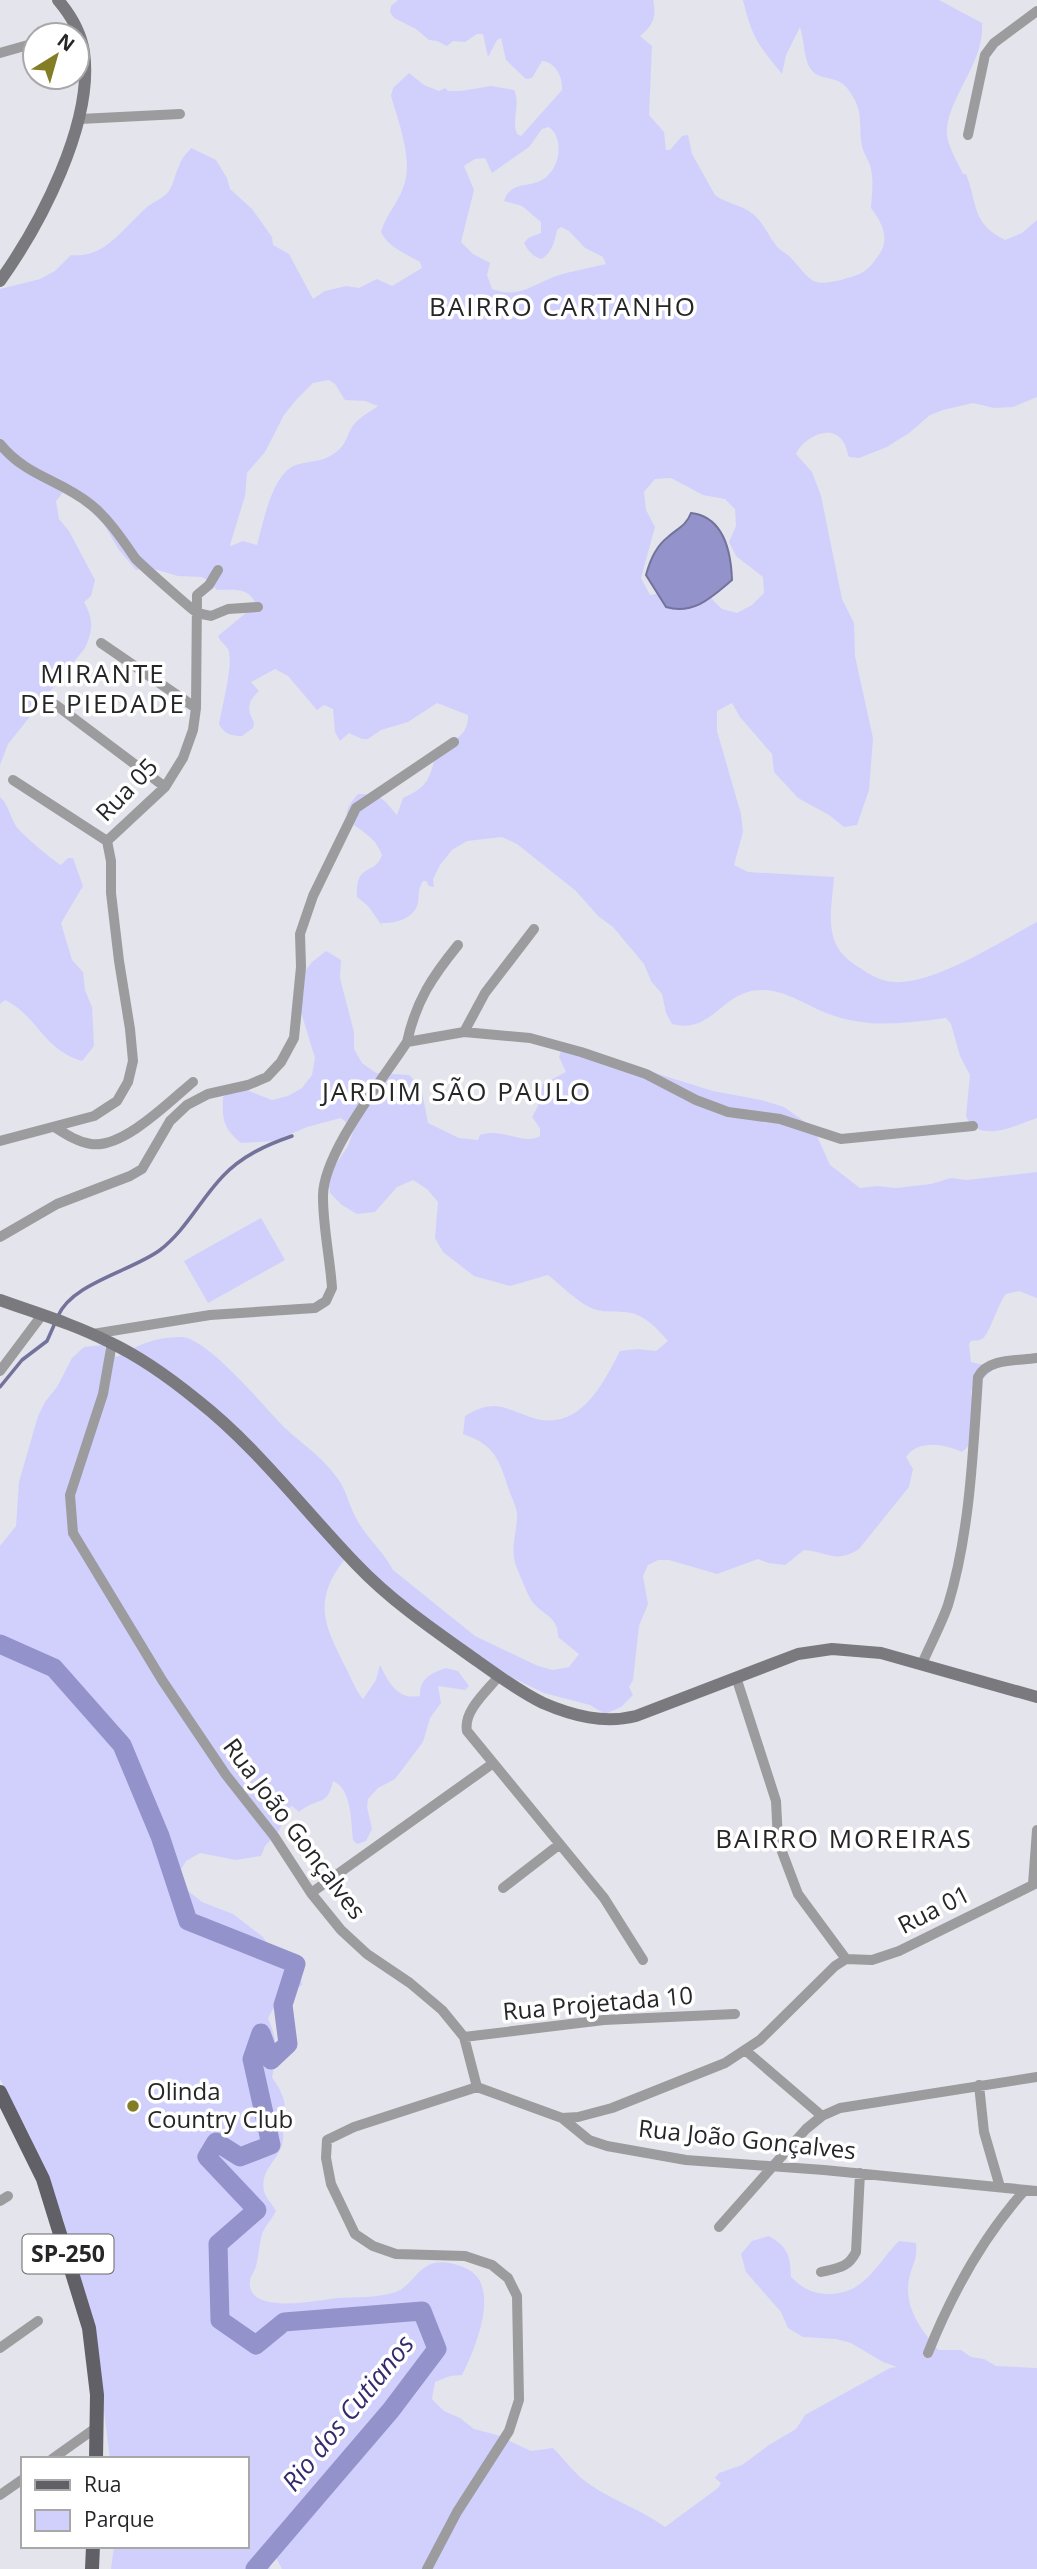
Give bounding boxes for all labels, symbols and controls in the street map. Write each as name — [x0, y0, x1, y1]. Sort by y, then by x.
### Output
north arrow — [21, 21, 91, 91]
text: N — [52, 27, 80, 57]
district label: BAIRRO CARTANHO — [429, 288, 697, 324]
district label: MIRANTE DE PIEDADE — [20, 655, 186, 721]
street label: Rua 05 — [87, 750, 164, 828]
district label: JARDIM SÃO PAULO — [319, 1073, 592, 1109]
street label: Rua João Gonçalves — [216, 1731, 374, 1925]
district label: BAIRRO MOREIRAS — [715, 1820, 973, 1856]
street label: Rua 01 — [892, 1877, 975, 1941]
street label: Rua Projetada 10 — [501, 1978, 694, 2027]
place label: Olinda Country Club — [147, 2074, 293, 2135]
marker: Olinda Country Club — [125, 2098, 141, 2114]
street label: Rua João Gonçalves — [637, 2111, 857, 2166]
road number: SP-250 — [22, 2234, 114, 2274]
water label: Rio dos Cutianos — [273, 2327, 421, 2498]
legend — [21, 2457, 248, 2548]
text: Rua — [84, 2470, 122, 2498]
text: Parque — [84, 2505, 154, 2533]

